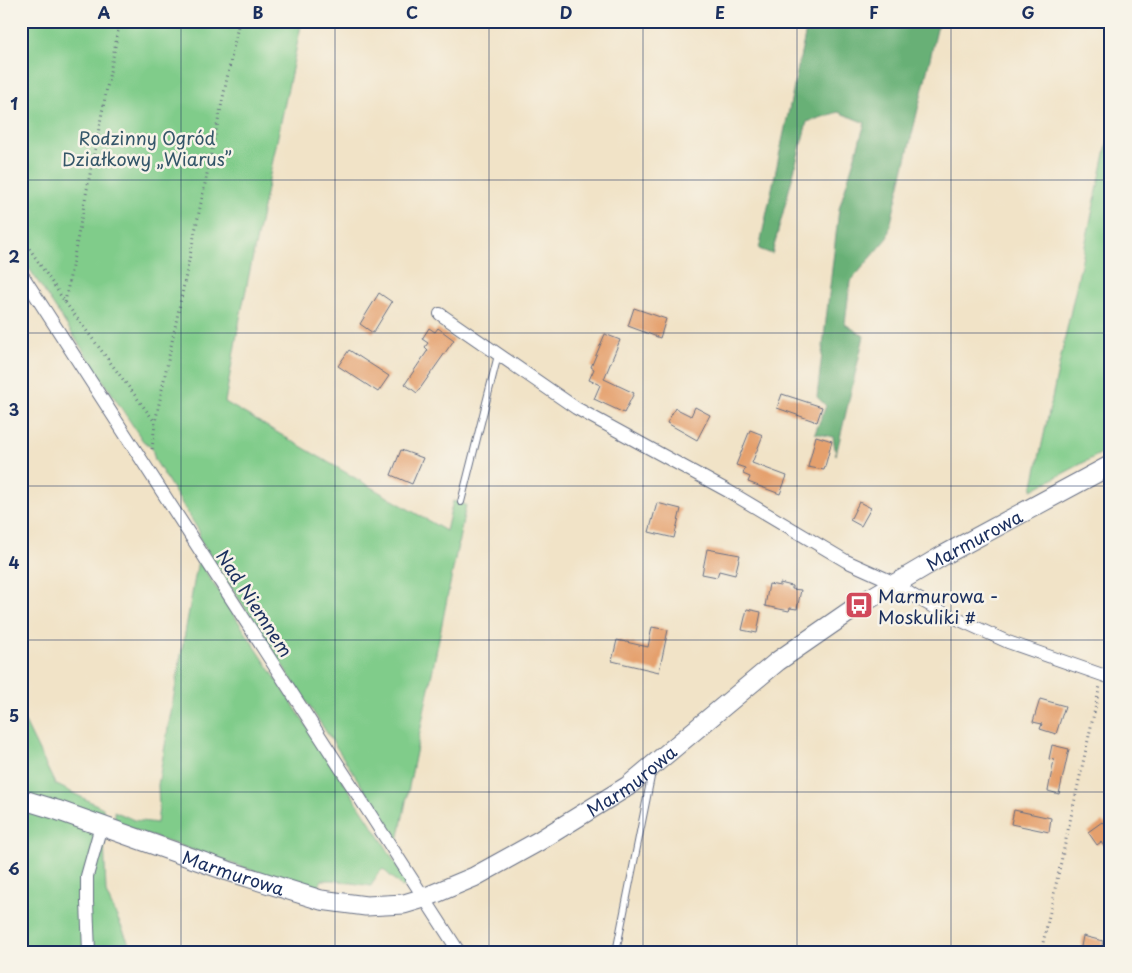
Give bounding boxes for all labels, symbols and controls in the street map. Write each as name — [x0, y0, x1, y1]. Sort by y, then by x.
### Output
text: A — [98, 0, 111, 24]
text: B — [253, 0, 264, 24]
text: C — [406, 0, 418, 24]
text: D — [560, 0, 572, 24]
text: E — [715, 0, 725, 24]
text: F — [869, 0, 879, 24]
text: G — [1021, 0, 1035, 24]
text: 1 — [10, 91, 18, 115]
park label: Rodzinny Ogród Działkowy „Wiarus” — [62, 124, 232, 172]
text: 2 — [8, 244, 20, 268]
text: 3 — [9, 397, 19, 421]
street label: Marmurowa — [920, 502, 1027, 577]
street label: Nad Niemnem — [210, 544, 300, 662]
text: 4 — [9, 550, 20, 574]
place label: Marmurowa - Moskuliki # — [878, 582, 998, 630]
bus stop icon: Marmurowa - Moskuliki # — [844, 590, 874, 620]
text: 5 — [9, 703, 19, 727]
street label: Marmurowa — [581, 737, 683, 822]
street label: Marmurowa — [179, 842, 289, 902]
text: 6 — [8, 856, 20, 880]

